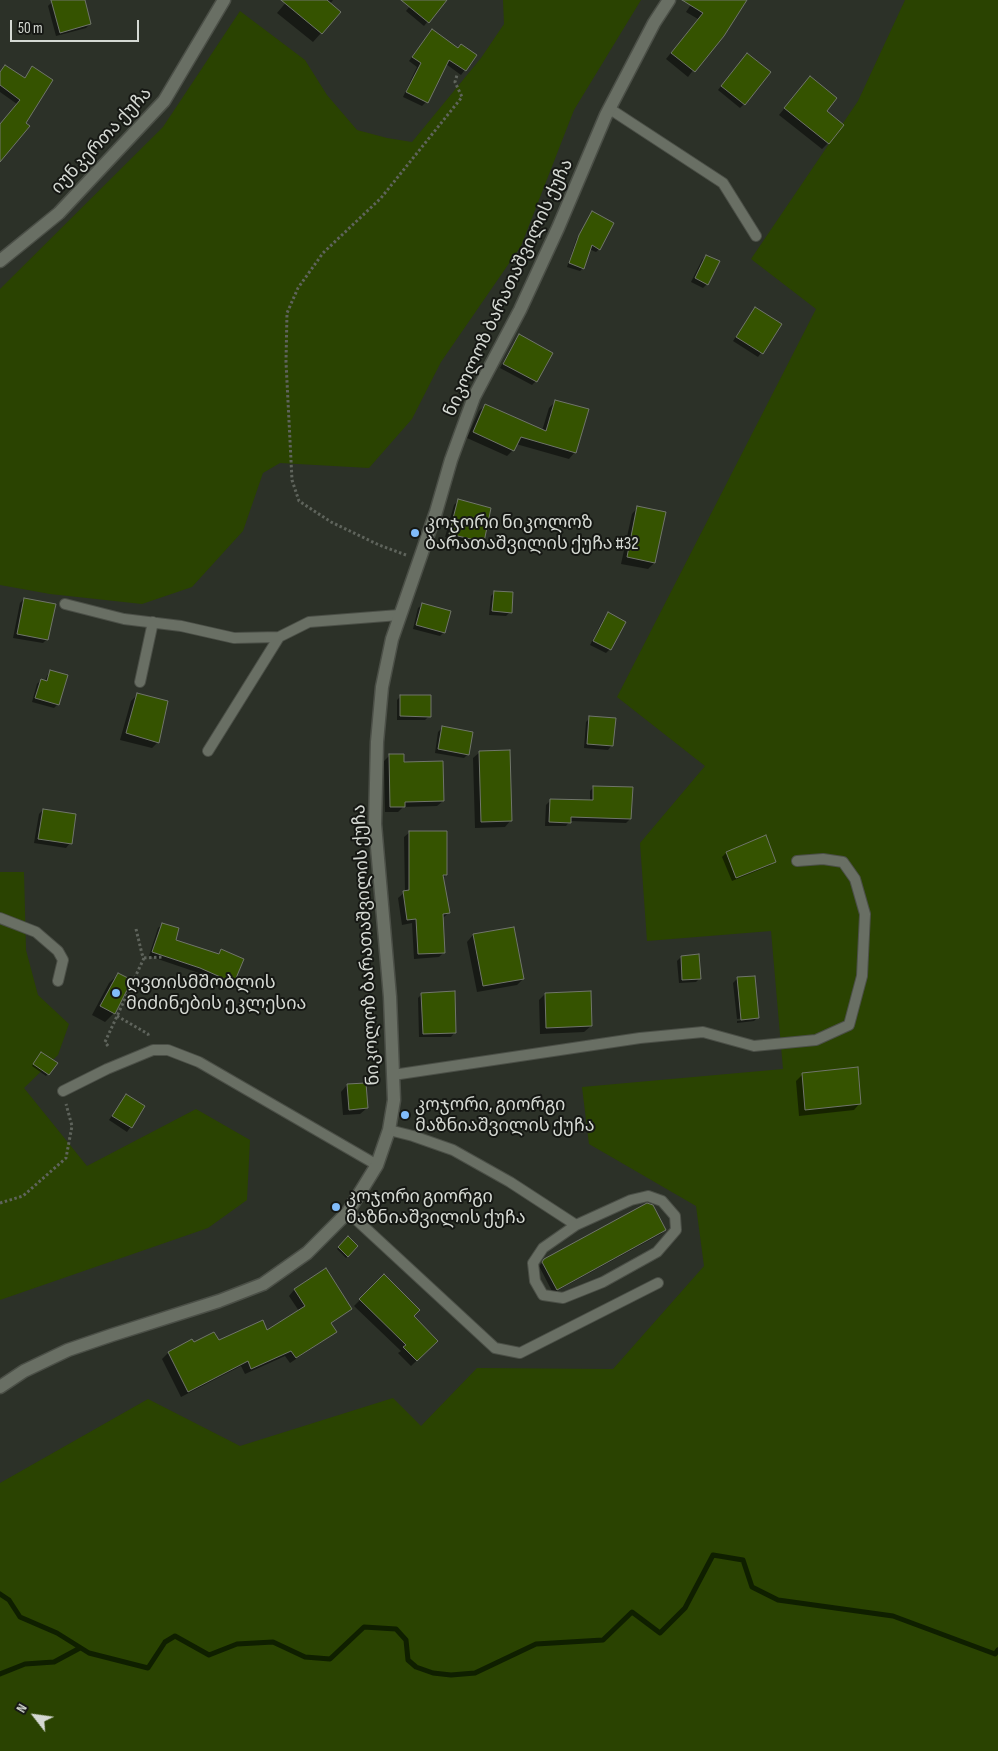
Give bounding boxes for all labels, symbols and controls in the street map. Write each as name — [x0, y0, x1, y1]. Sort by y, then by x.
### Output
scale bar — [12, 10, 141, 42]
text: 50 m — [18, 19, 43, 38]
street label: იუნკერთა ქუჩა — [47, 83, 157, 199]
street label: ნიკოლოზ ბარათაშვილის ქუჩა — [440, 156, 578, 420]
place label: კოჯორი ნიკოლოზ ბარათაშვილის ქუჩა #32 — [425, 512, 639, 554]
marker: კოჯორი ნიკოლოზ ბარათაშვილის ქუჩა #32 — [409, 527, 421, 539]
street label: ნიკოლოზ ბარათაშვილის ქუჩა — [349, 804, 385, 1086]
place label: ღვთისმშობლის მიძინების ეკლესია — [126, 972, 306, 1014]
marker: ღვთისმშობლის მიძინების ეკლესია — [110, 987, 122, 999]
place label: კოჯორი, გიორგი მაზნიაშვილის ქუჩა — [415, 1094, 595, 1136]
marker: კოჯორი, გიორგი მაზნიაშვილის ქუჩა — [399, 1109, 411, 1121]
place label: კოჯორი გიორგი მაზნიაშვილის ქუჩა — [346, 1186, 526, 1228]
marker: კოჯორი გიორგი მაზნიაშვილის ქუჩა — [330, 1201, 342, 1213]
north arrow — [10, 1691, 60, 1741]
text: N — [12, 1701, 31, 1716]

